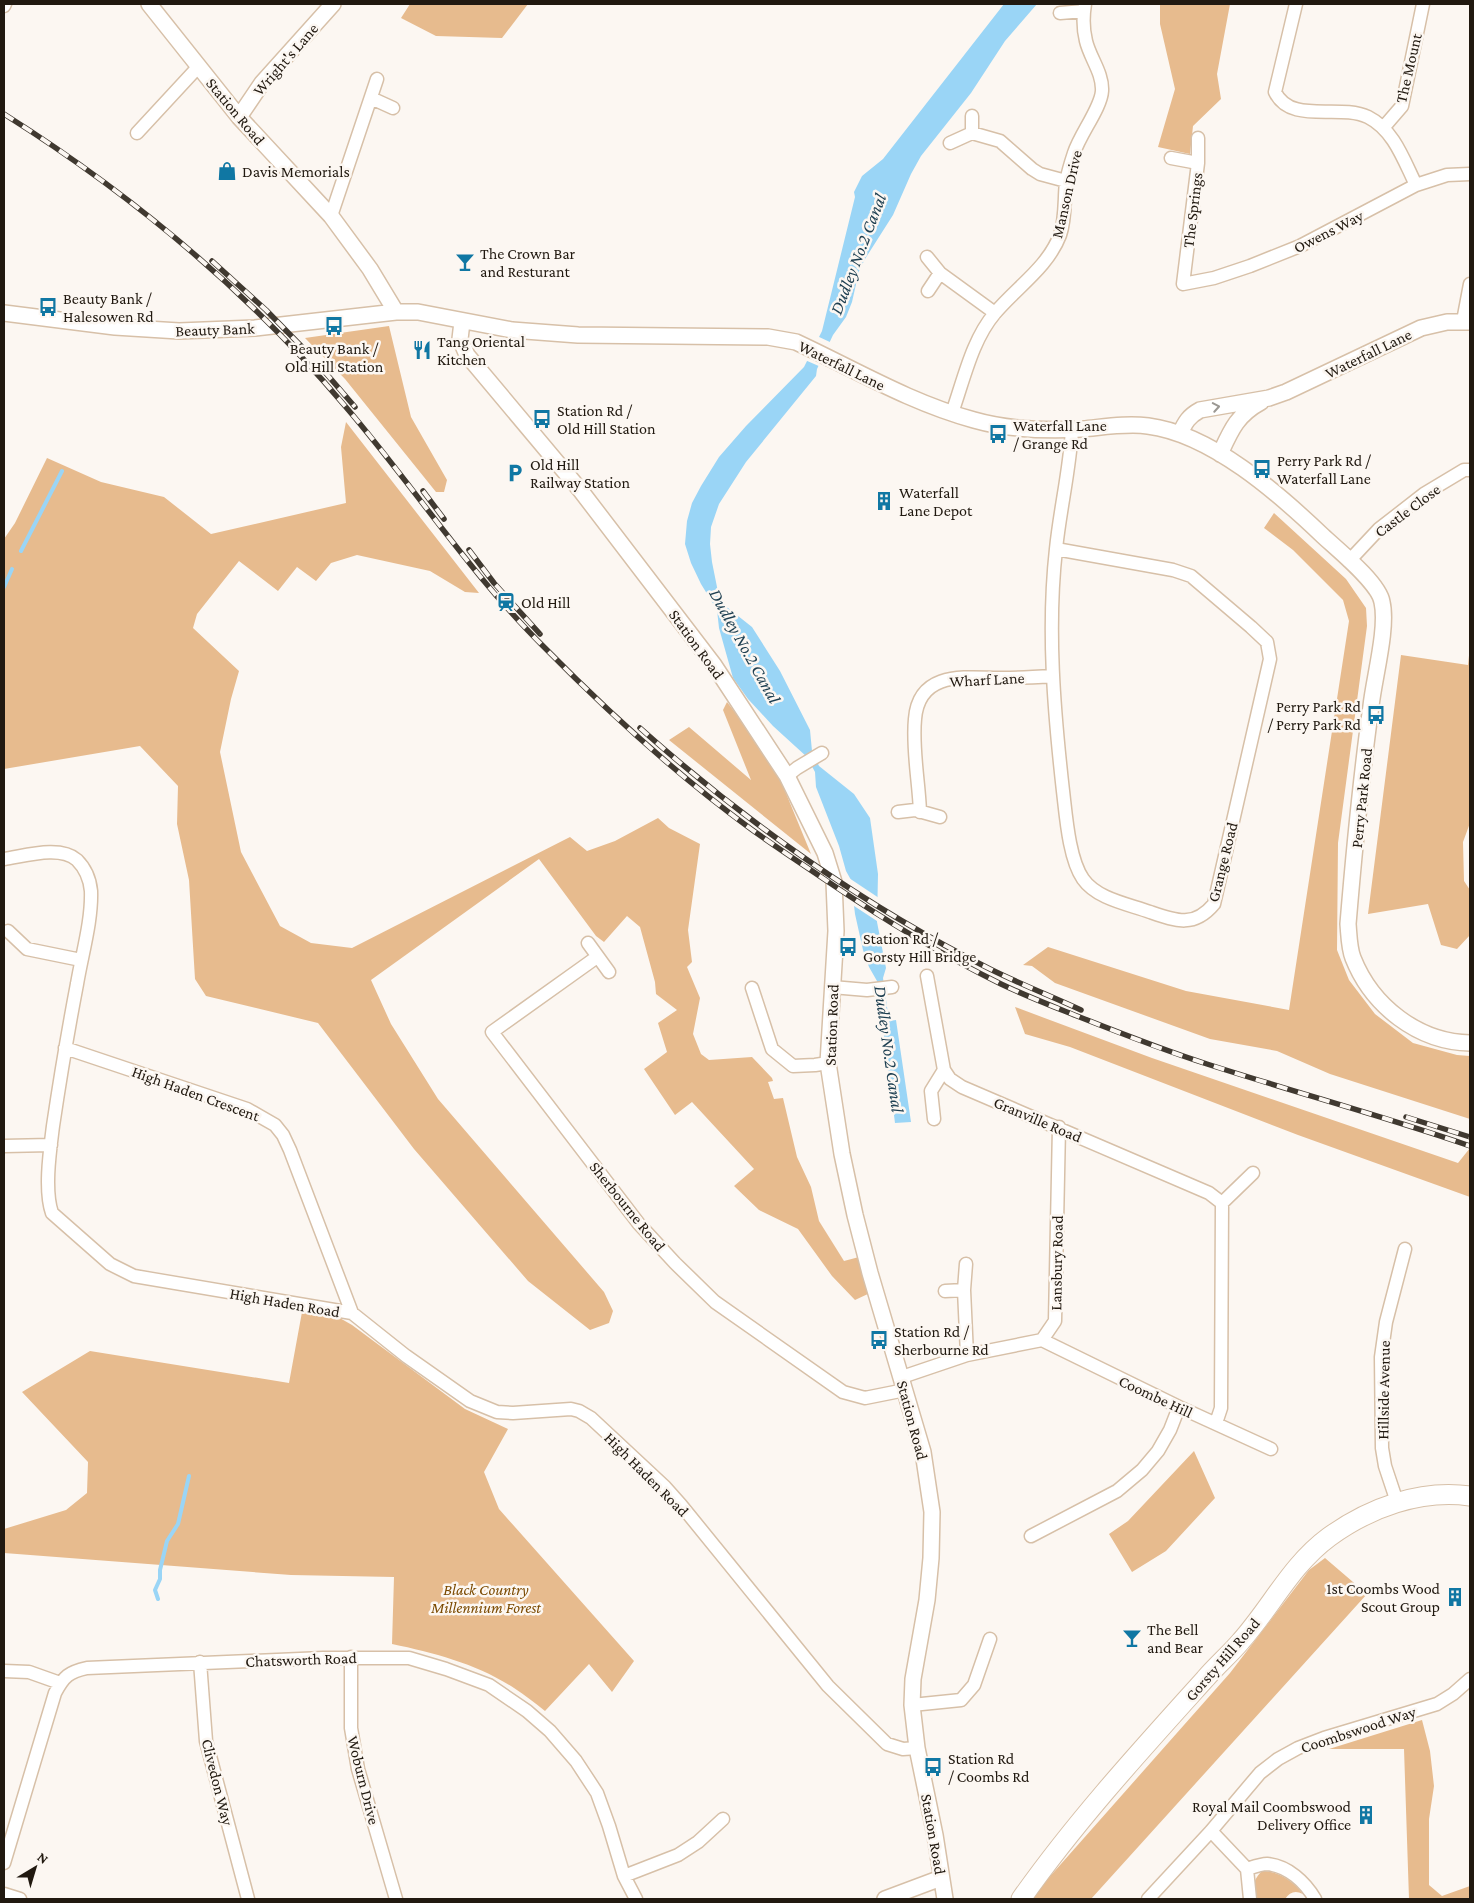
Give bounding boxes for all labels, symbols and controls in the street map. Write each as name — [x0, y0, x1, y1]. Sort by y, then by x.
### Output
street label: Wright's Lane — [249, 20, 322, 99]
street label: The Mount — [1392, 31, 1425, 105]
street label: Station Road — [203, 75, 269, 148]
street label: Manson Drive — [1048, 148, 1085, 240]
shop icon: Davis Memorials — [216, 160, 238, 182]
place label: Davis Memorials — [242, 163, 350, 180]
street label: The Springs — [1179, 172, 1207, 249]
water label: Dudley No.2 Canal — [826, 190, 890, 317]
street label: Owens Way — [1291, 206, 1367, 257]
place label: The Crown Bar and Resturant — [480, 245, 576, 280]
bar icon: The Crown Bar and Resturant — [454, 251, 476, 273]
place label: Beauty Bank / Halesowen Rd — [63, 290, 154, 325]
bus stop icon: Beauty Bank / Halesowen Rd — [37, 296, 59, 318]
bus stop icon: Beauty Bank / Old Hill Station — [323, 315, 345, 337]
street label: Beauty Bank — [175, 320, 255, 340]
street label: Waterfall Lane — [1322, 325, 1414, 382]
place label: Tang Oriental Kitchen — [437, 333, 525, 368]
street label: Waterfall Lane — [796, 337, 888, 394]
restaurant icon: Tang Oriental Kitchen — [411, 339, 433, 361]
place label: Beauty Bank / Old Hill Station — [285, 340, 384, 375]
place label: Station Rd / Old Hill Station — [557, 402, 656, 437]
one-way arrow — [1212, 402, 1220, 412]
bus stop icon: Station Rd / Old Hill Station — [531, 408, 553, 430]
place label: Waterfall Lane / Grange Rd — [1013, 417, 1107, 453]
bus stop icon: Waterfall Lane / Grange Rd — [987, 423, 1009, 445]
place label: Perry Park Rd / Waterfall Lane — [1277, 452, 1372, 487]
place label: Old Hill Railway Station — [530, 456, 630, 492]
bus stop icon: Perry Park Rd / Waterfall Lane — [1251, 458, 1273, 480]
parking icon: Old Hill Railway Station — [504, 462, 526, 484]
street label: Castle Close — [1371, 480, 1443, 540]
place label: Waterfall Lane Depot — [899, 484, 973, 520]
building icon: Waterfall Lane Depot — [873, 490, 895, 512]
water label: Dudley No.2 Canal — [705, 585, 785, 707]
station icon: Old Hill — [495, 591, 517, 613]
place label: Old Hill — [521, 594, 570, 611]
street label: Station Road — [666, 606, 728, 683]
street label: Wharf Lane — [949, 669, 1025, 690]
place label: Perry Park Rd / Perry Park Rd — [1267, 698, 1362, 734]
bus stop icon: Perry Park Rd / Perry Park Rd — [1365, 704, 1387, 726]
street label: Perry Park Road — [1348, 747, 1376, 849]
street label: Grange Road — [1204, 820, 1242, 904]
place label: Station Rd / Gorsty Hill Bridge — [863, 930, 976, 966]
bus stop icon: Station Rd / Gorsty Hill Bridge — [837, 936, 859, 958]
street label: Station Road — [822, 983, 841, 1066]
water label: Dudley No.2 Canal — [870, 984, 908, 1114]
street label: High Haden Crescent — [129, 1062, 263, 1126]
street label: Granville Road — [991, 1093, 1085, 1146]
street label: Sherbourne Road — [586, 1158, 669, 1255]
street label: Lansbury Road — [1047, 1215, 1067, 1311]
street label: High Haden Road — [228, 1284, 342, 1322]
place label: Station Rd / Sherbourne Rd — [894, 1323, 989, 1358]
bus stop icon: Station Rd / Sherbourne Rd — [868, 1329, 890, 1351]
street label: Hillside Avenue — [1374, 1340, 1393, 1440]
street label: Coombe Hill — [1116, 1372, 1195, 1421]
street label: Station Road — [894, 1379, 931, 1462]
street label: High Haden Road — [601, 1429, 692, 1521]
place label: 1st Coombs Wood Scout Group — [1326, 1580, 1441, 1616]
park label: Black Country Millennium Forest — [430, 1581, 541, 1616]
building icon: 1st Coombs Wood Scout Group — [1444, 1586, 1466, 1608]
street label: Gorsty Hill Road — [1182, 1614, 1264, 1705]
place label: The Bell and Bear — [1147, 1621, 1204, 1656]
bar icon: The Bell and Bear — [1121, 1627, 1143, 1649]
street label: Chatsworth Road — [245, 1649, 358, 1670]
street label: Coombswood Way — [1298, 1703, 1419, 1757]
street label: Woburn Drive — [344, 1734, 383, 1826]
street label: Clivedon Way — [198, 1737, 237, 1828]
place label: Station Rd / Coombs Rd — [948, 1750, 1030, 1785]
bus stop icon: Station Rd / Coombs Rd — [922, 1756, 944, 1778]
street label: Station Road — [918, 1792, 949, 1876]
place label: Royal Mail Coombswood Delivery Office — [1192, 1798, 1352, 1834]
building icon: Royal Mail Coombswood Delivery Office — [1355, 1804, 1377, 1826]
north arrow — [10, 1843, 60, 1893]
text: N — [34, 1849, 52, 1867]

